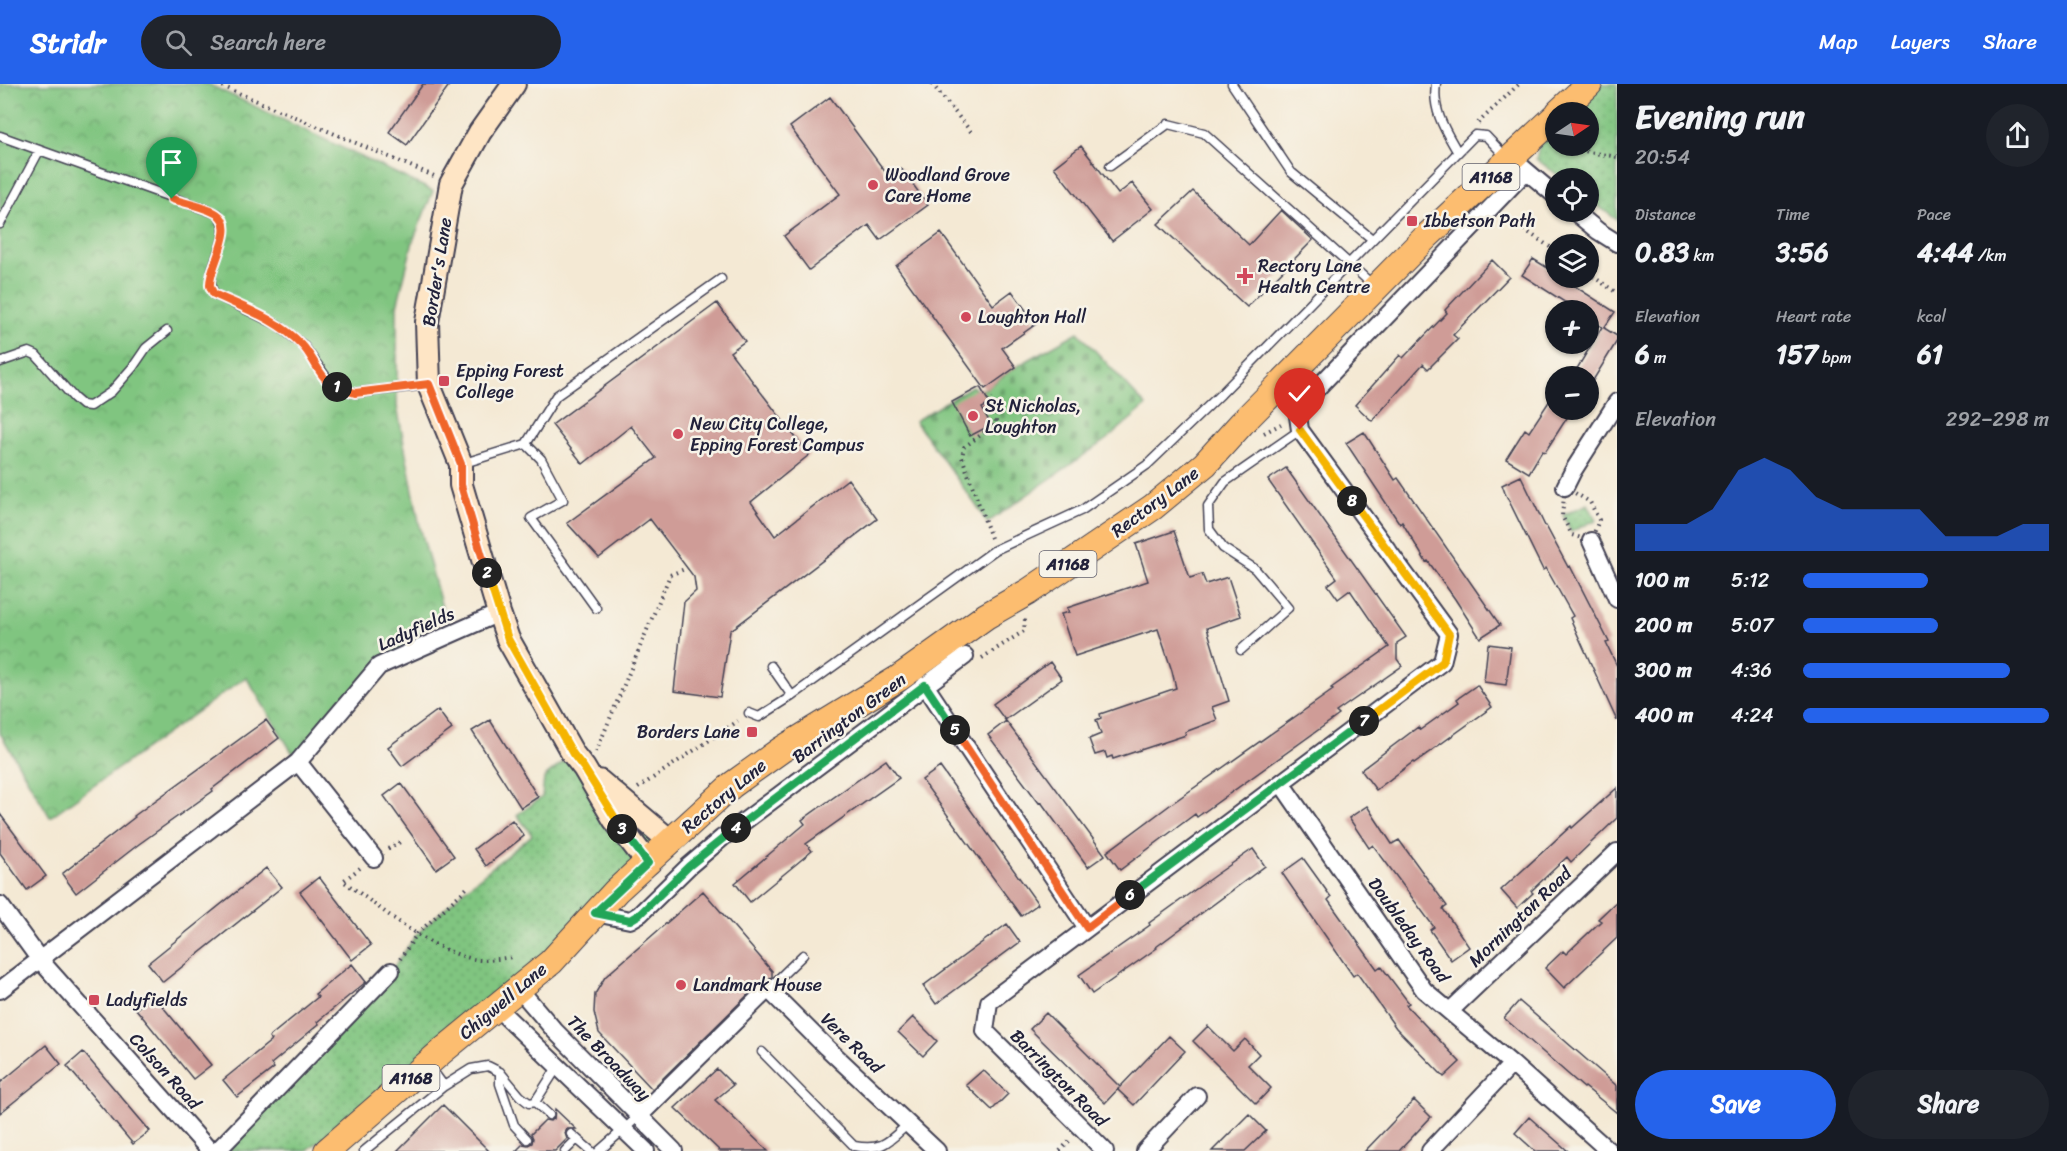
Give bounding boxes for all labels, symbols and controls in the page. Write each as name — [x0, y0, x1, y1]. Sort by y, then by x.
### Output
search box — [141, 15, 561, 69]
text: Stridr — [30, 18, 105, 67]
text: Search here — [210, 23, 326, 62]
text: Map — [1819, 23, 1858, 61]
text: Layers — [1891, 23, 1950, 61]
text: Share — [1983, 23, 2037, 61]
icon: search — [162, 26, 195, 59]
text: Evening run — [1635, 88, 1805, 146]
north arrow — [1545, 102, 1599, 156]
map controls — [1545, 102, 1599, 420]
button: share — [1986, 104, 2049, 167]
pin — [146, 137, 197, 199]
text: 20:54 — [1635, 140, 1690, 175]
icon: arrive — [155, 146, 188, 179]
place label: Woodland Grove Care Home — [885, 159, 1010, 212]
road number: A1168 — [1462, 164, 1520, 190]
button: locate — [1545, 168, 1599, 222]
marker: Woodland Grove Care Home — [866, 178, 880, 192]
text: Distance — [1635, 200, 1696, 229]
text: Time — [1776, 200, 1810, 229]
text: Pace — [1917, 200, 1951, 229]
place label: Ibbetson Path — [1423, 205, 1536, 237]
marker: Ibbetson Path — [1405, 214, 1419, 228]
street label: Border's Lane — [413, 215, 461, 329]
text: 0.83 — [1635, 229, 1689, 275]
text: 3:56 — [1776, 229, 1829, 275]
text: 4:44 — [1917, 229, 1974, 275]
button: layers — [1545, 234, 1599, 288]
text: km — [1689, 241, 1714, 270]
text: /km — [1974, 241, 2007, 270]
place label: Rectory Lane Health Centre — [1258, 250, 1370, 303]
marker: Rectory Lane Health Centre — [1236, 267, 1254, 285]
button: + — [1545, 300, 1599, 354]
place label: Loughton Hall — [978, 301, 1087, 333]
text: Elevation — [1635, 302, 1700, 331]
text: Heart rate — [1776, 302, 1851, 331]
text: kcal — [1917, 302, 1946, 331]
marker: Loughton Hall — [959, 310, 973, 324]
text: 6 — [1635, 331, 1650, 377]
text: 157 — [1776, 331, 1818, 377]
text: 61 — [1917, 331, 1943, 377]
text: m — [1650, 343, 1666, 372]
text: bpm — [1818, 343, 1852, 372]
place label: Epping Forest College — [456, 355, 564, 408]
button: − — [1545, 366, 1599, 420]
pin — [1274, 368, 1325, 430]
pin: 1 — [322, 372, 352, 402]
text: 1 — [334, 372, 340, 401]
marker: Epping Forest College — [437, 374, 451, 388]
icon: check — [1283, 377, 1316, 410]
place label: St Nicholas, Loughton — [985, 390, 1081, 443]
text: Elevation — [1635, 402, 1716, 437]
text: 292–298 m — [1946, 402, 2049, 437]
place label: New City College, Epping Forest Campus — [690, 408, 865, 461]
marker: St Nicholas, Loughton — [966, 409, 980, 423]
marker: New City College, Epping Forest Campus — [671, 427, 685, 441]
street label: Rectory Lane — [1104, 458, 1206, 546]
pin: 8 — [1337, 486, 1367, 516]
text: 8 — [1347, 486, 1357, 515]
road number: A1168 — [1040, 551, 1096, 577]
pin: 2 — [472, 558, 502, 588]
text: 2 — [482, 558, 492, 587]
text: 100 m — [1635, 563, 1689, 598]
text: 5:12 — [1731, 563, 1769, 598]
street label: Ladyfields — [372, 597, 460, 660]
text: 200 m — [1635, 608, 1692, 643]
text: 5:07 — [1731, 608, 1773, 643]
text: 300 m — [1635, 653, 1692, 688]
text: 4:36 — [1731, 653, 1772, 688]
street label: Barrington Green — [785, 664, 914, 772]
text: 400 m — [1635, 698, 1693, 733]
text: 4:24 — [1731, 698, 1774, 733]
pin: 7 — [1349, 706, 1379, 736]
text: 7 — [1359, 706, 1369, 735]
pin: 5 — [940, 715, 970, 745]
text: 5 — [950, 715, 960, 744]
place label: Borders Lane — [637, 716, 740, 748]
marker: Borders Lane — [745, 725, 759, 739]
street label: Rectory Lane — [674, 750, 774, 842]
pin: 4 — [721, 813, 751, 843]
text: 4 — [731, 813, 741, 842]
pin: 3 — [607, 814, 637, 844]
text: 3 — [618, 814, 626, 843]
street label: Mornington Road — [1460, 858, 1581, 975]
street label: Doubleday Road — [1359, 870, 1459, 991]
pin: 6 — [1115, 880, 1145, 910]
text: 6 — [1125, 880, 1135, 909]
street label: Chigwell Lane — [451, 954, 555, 1048]
place label: Landmark House — [693, 969, 822, 1001]
marker: Landmark House — [674, 978, 688, 992]
place label: Ladyfields — [106, 984, 188, 1016]
marker: Ladyfields — [87, 993, 101, 1007]
street label: Vere Road — [813, 1004, 892, 1083]
street label: The Broadway — [559, 1007, 659, 1109]
street label: Barrington Road — [1002, 1021, 1117, 1136]
street label: Colson Road — [121, 1025, 210, 1118]
road number: A1168 — [382, 1065, 440, 1091]
button: Save — [1635, 1070, 1836, 1139]
button: Share — [1848, 1070, 2049, 1139]

